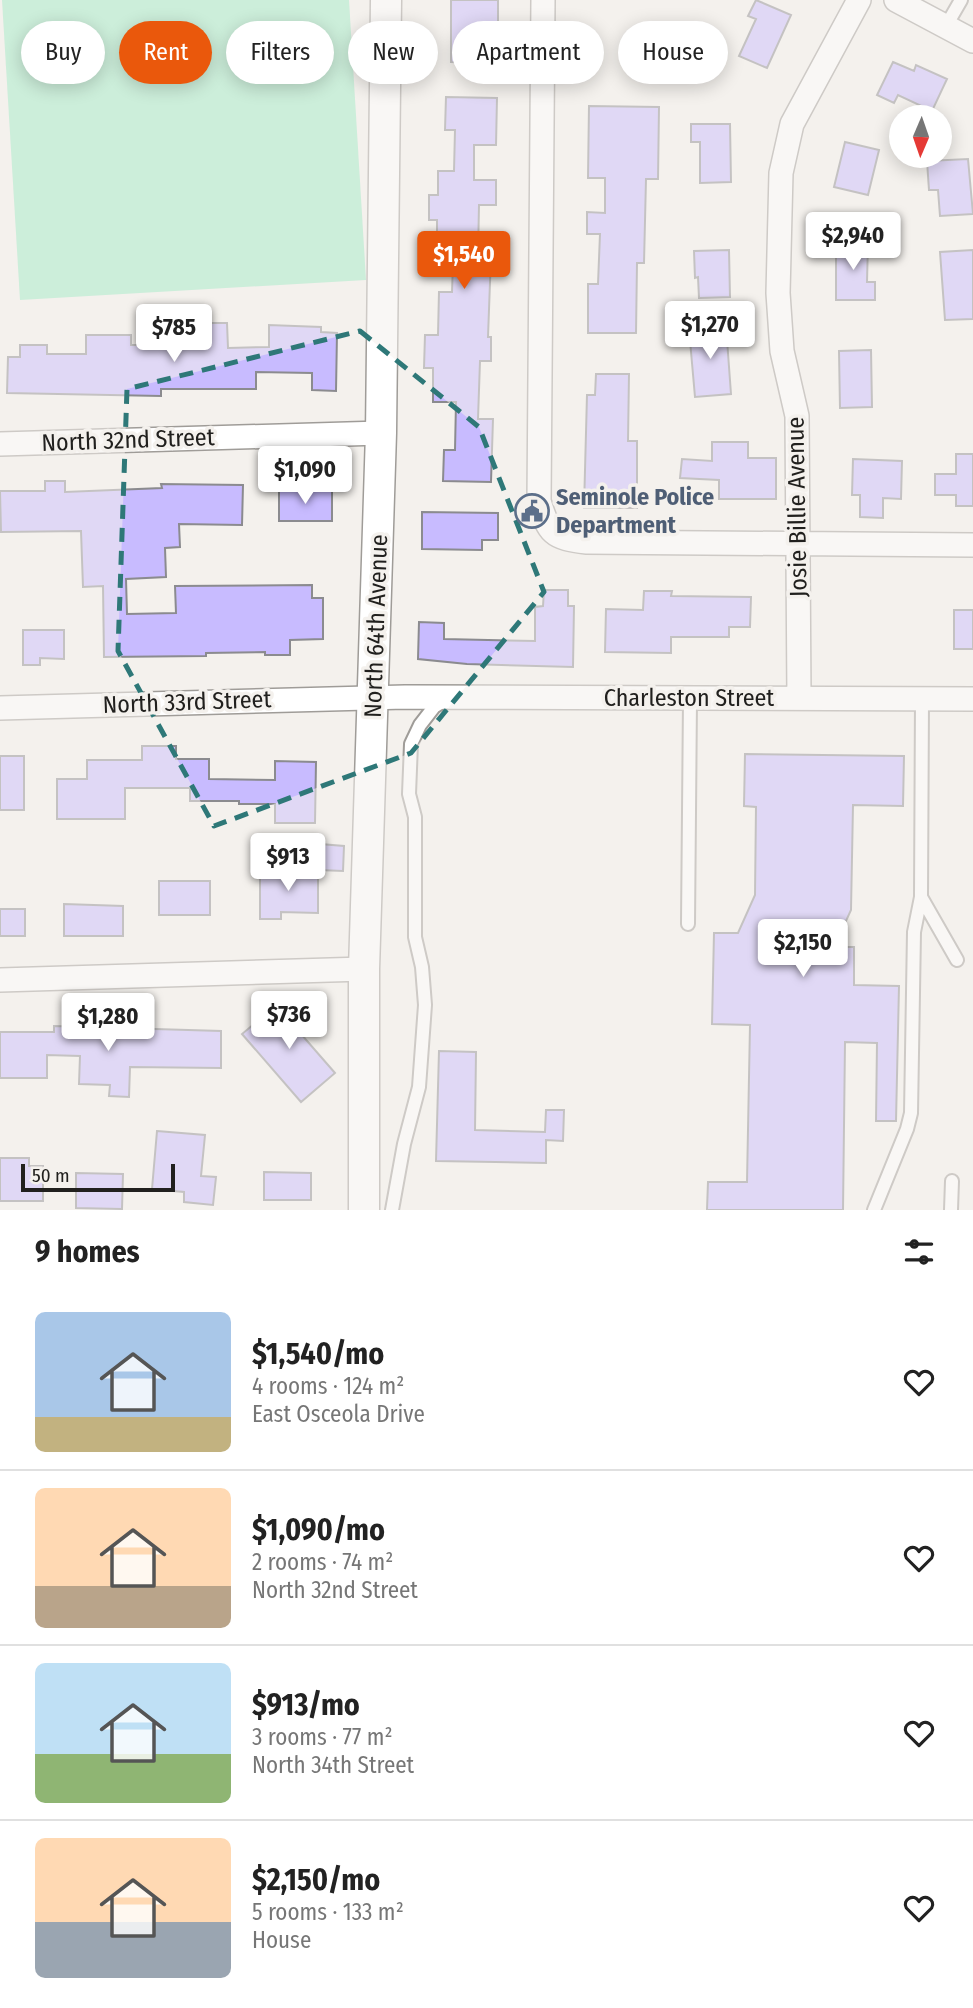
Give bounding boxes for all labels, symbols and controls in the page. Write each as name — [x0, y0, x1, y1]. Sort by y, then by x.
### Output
chip: Buy — [21, 21, 105, 84]
chip: Rent — [119, 21, 212, 84]
chip: Filters — [226, 21, 334, 84]
chip: New — [348, 21, 438, 84]
chip: Apartment — [452, 21, 604, 84]
chip: House — [618, 21, 728, 84]
north arrow — [889, 105, 952, 168]
map controls — [889, 105, 952, 168]
pin: $2,940 — [796, 212, 910, 272]
text: $2,940 — [822, 221, 884, 249]
pin: $1,540 — [407, 232, 521, 291]
text: $1,540 — [433, 240, 495, 268]
pin: $1,270 — [653, 302, 767, 361]
pin: $785 — [133, 304, 215, 364]
text: $1,270 — [681, 310, 739, 338]
text: $785 — [152, 313, 196, 341]
street label: Josie Billie Avenue — [781, 417, 813, 597]
street label: North 32nd Street — [41, 423, 215, 457]
pin: $1,090 — [248, 447, 362, 506]
text: $1,090 — [274, 455, 336, 483]
place label: Seminole Police Department — [556, 483, 714, 539]
public building icon: Seminole Police Department — [513, 492, 551, 530]
street label: North 64th Avenue — [359, 534, 393, 718]
street label: Charleston Street — [604, 684, 774, 712]
street label: North 33rd Street — [102, 685, 272, 719]
pin: $913 — [247, 834, 329, 893]
text: $913 — [266, 842, 310, 870]
pin: $2,150 — [746, 920, 860, 979]
text: $2,150 — [774, 928, 832, 956]
pin: $736 — [248, 992, 330, 1051]
pin: $1,280 — [51, 993, 165, 1053]
text: $736 — [267, 1000, 311, 1028]
text: $1,280 — [78, 1002, 138, 1030]
scale bar — [21, 1161, 175, 1193]
text: 50 m — [32, 1164, 70, 1187]
icon: filters — [900, 1233, 938, 1271]
text: 9 homes — [35, 1234, 140, 1270]
text: $1,540/mo — [252, 1336, 384, 1372]
icon: home — [91, 1340, 175, 1424]
icon: heart — [900, 1363, 938, 1401]
text: 4 rooms · 124 m² — [252, 1372, 404, 1400]
text: East Osceola Drive — [252, 1400, 425, 1428]
text: $1,090/mo — [252, 1512, 385, 1548]
icon: home — [91, 1516, 175, 1600]
icon: heart — [900, 1539, 938, 1577]
text: 2 rooms · 74 m² — [252, 1548, 393, 1576]
text: North 32nd Street — [252, 1576, 418, 1604]
text: $913/mo — [252, 1687, 360, 1723]
icon: home — [91, 1691, 175, 1775]
icon: heart — [900, 1714, 938, 1752]
text: 3 rooms · 77 m² — [252, 1723, 393, 1751]
text: North 34th Street — [252, 1751, 414, 1779]
text: $2,150/mo — [252, 1862, 380, 1898]
icon: home — [91, 1866, 175, 1950]
icon: heart — [900, 1889, 938, 1927]
text: 5 rooms · 133 m² — [252, 1898, 404, 1926]
text: House — [252, 1926, 311, 1954]

